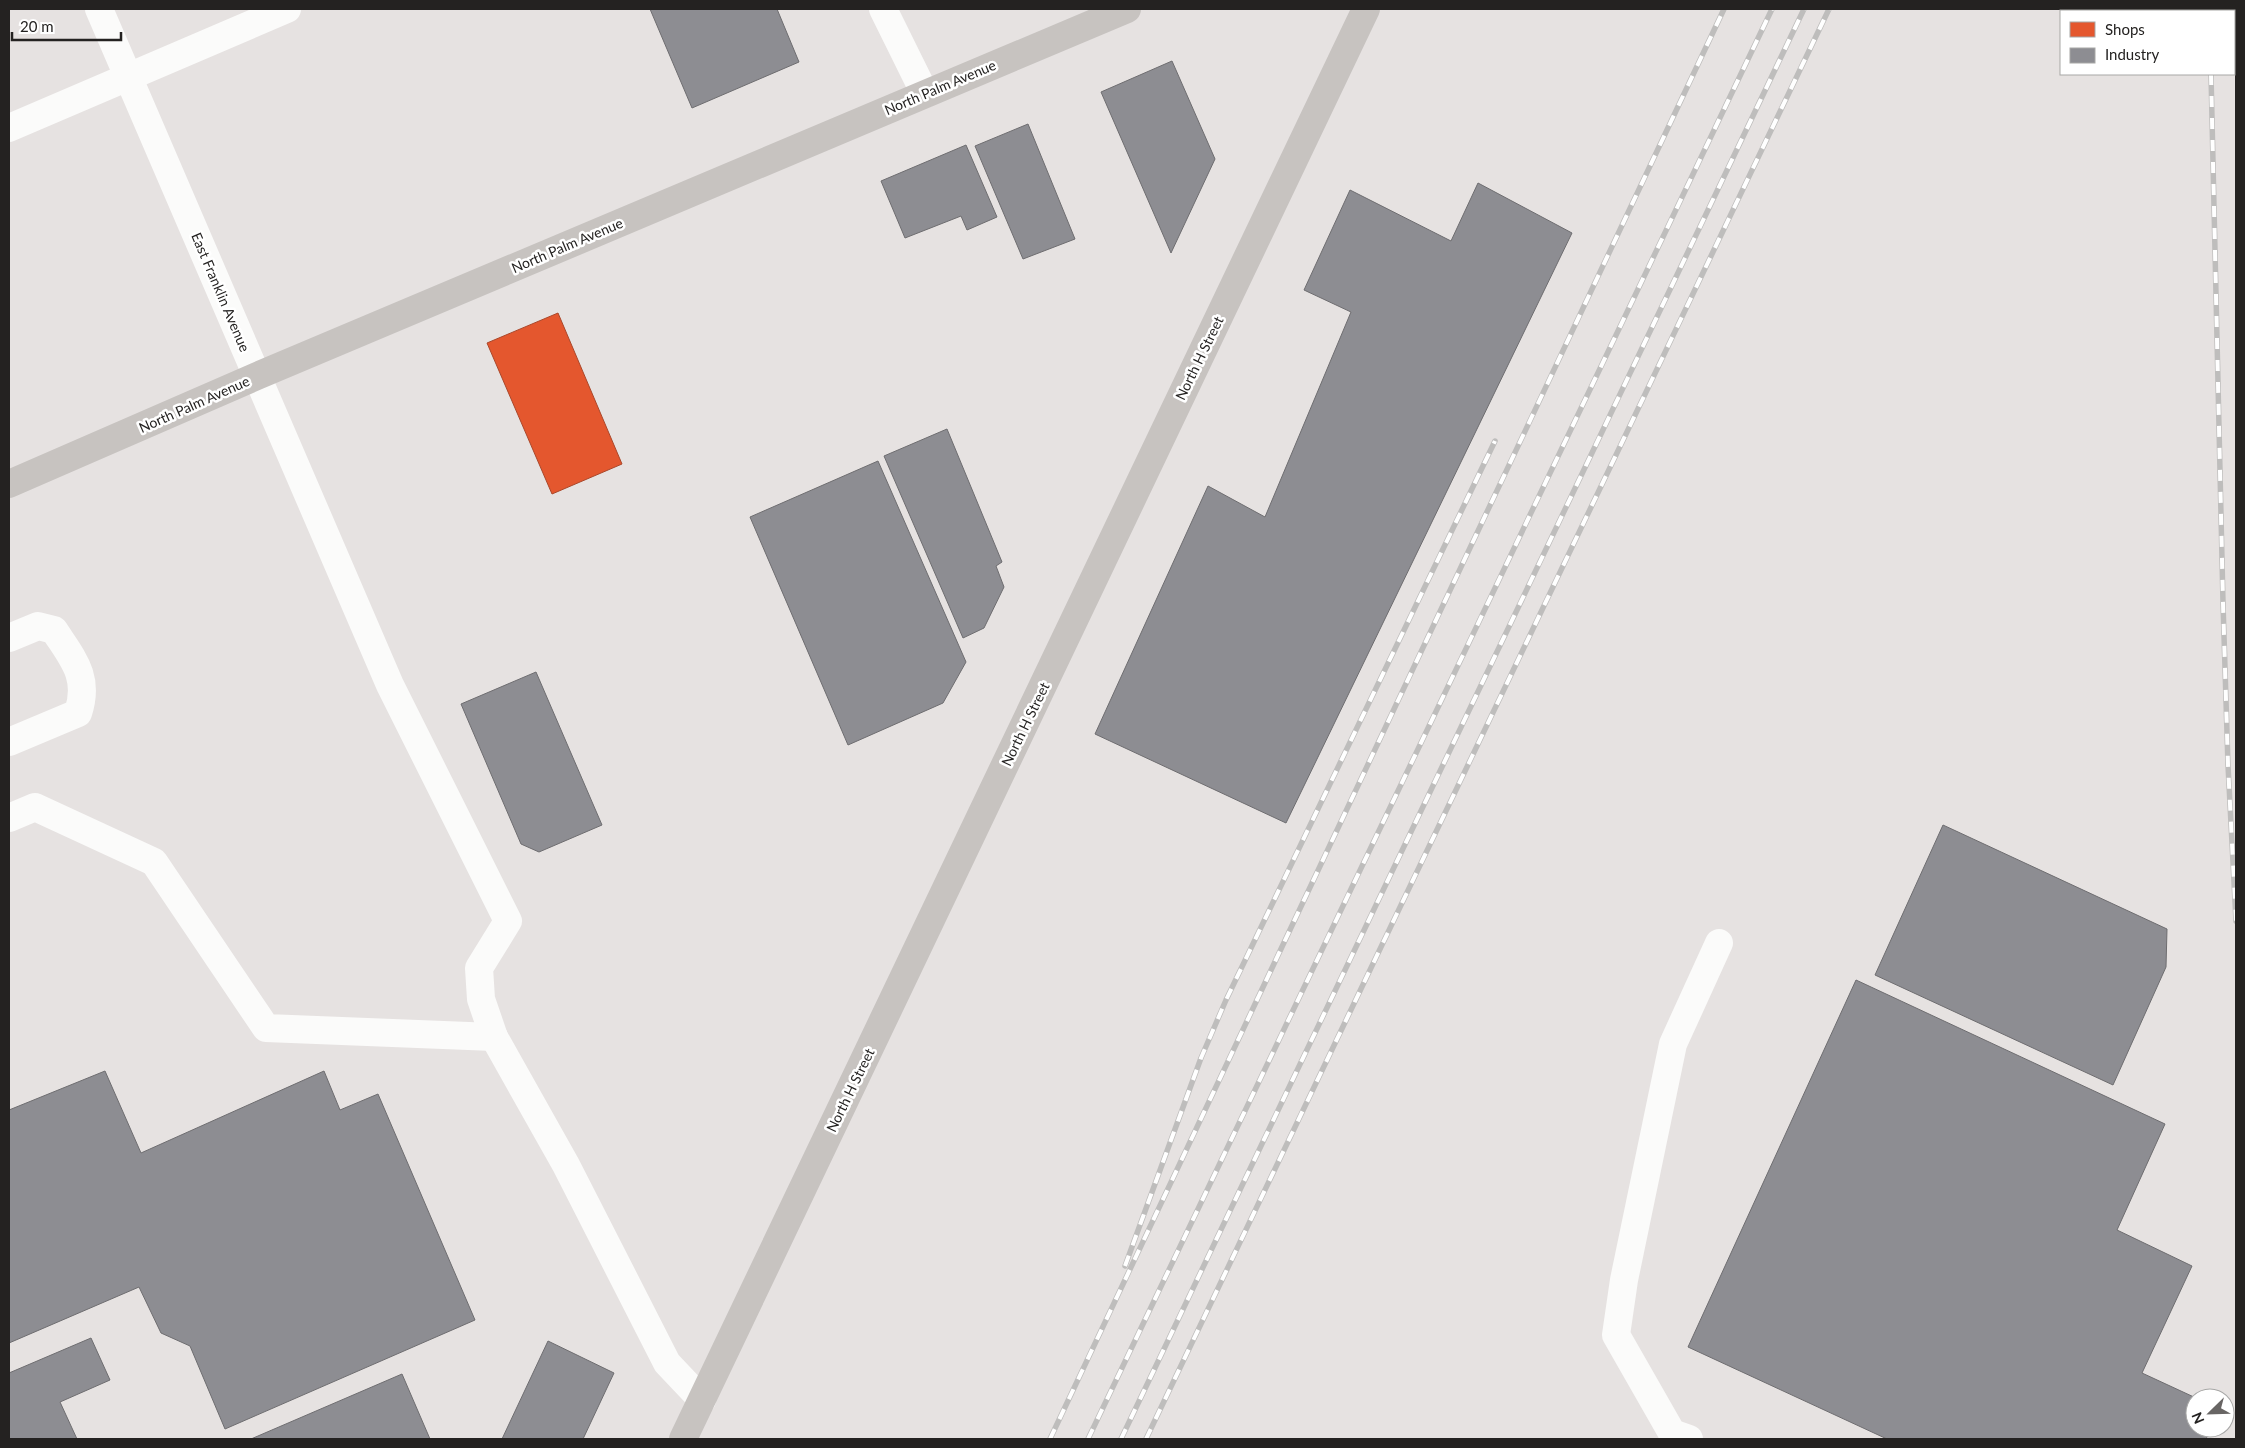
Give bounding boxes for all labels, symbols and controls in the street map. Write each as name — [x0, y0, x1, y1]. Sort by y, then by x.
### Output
scale bar — [12, 10, 121, 42]
legend — [2060, 10, 2235, 75]
text: 20 m — [20, 17, 54, 35]
text: Shops — [2105, 20, 2145, 38]
text: Industry — [2105, 45, 2160, 63]
street label: North Palm Avenue — [882, 56, 998, 118]
street label: North Palm Avenue — [509, 214, 625, 276]
street label: East Franklin Avenue — [188, 230, 254, 354]
street label: North H Street — [1171, 313, 1227, 403]
street label: North Palm Avenue — [136, 372, 252, 436]
street label: North H Street — [997, 679, 1053, 769]
street label: North H Street — [822, 1045, 878, 1135]
north arrow — [2185, 1388, 2235, 1438]
text: N — [2188, 1410, 2208, 1427]

